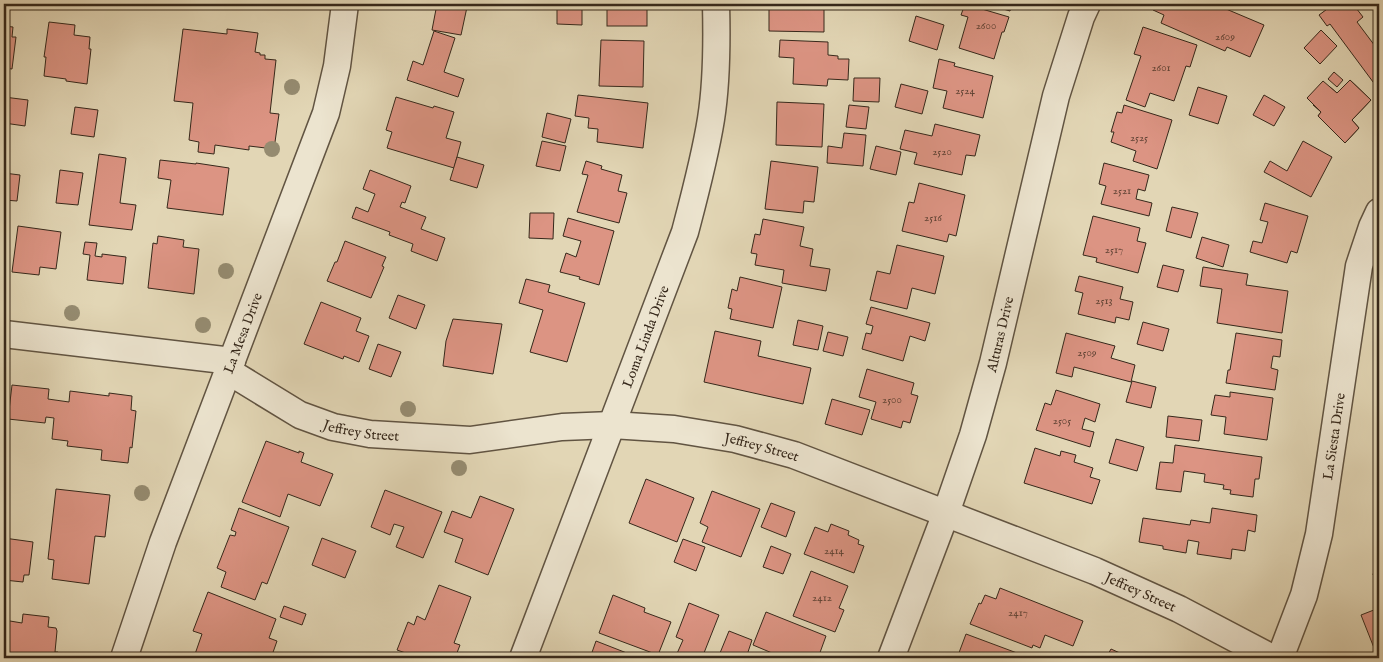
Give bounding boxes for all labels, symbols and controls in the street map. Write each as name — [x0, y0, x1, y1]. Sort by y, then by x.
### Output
house number: 2600 — [976, 19, 996, 33]
house number: 2609 — [1215, 30, 1235, 44]
house number: 2601 — [1151, 61, 1171, 75]
house number: 2524 — [955, 84, 975, 98]
house number: 2525 — [1130, 131, 1148, 145]
house number: 2520 — [932, 145, 952, 159]
house number: 2521 — [1113, 184, 1131, 198]
house number: 2516 — [924, 211, 942, 225]
house number: 2517 — [1105, 243, 1123, 257]
street label: Loma Linda Drive — [619, 283, 674, 390]
street label: La Mesa Drive — [220, 290, 267, 376]
street label: Alturas Drive — [983, 294, 1019, 375]
house number: 2513 — [1095, 294, 1113, 308]
house number: 2509 — [1077, 346, 1097, 360]
street label: La Siesta Drive — [1319, 391, 1350, 481]
house number: 2500 — [882, 393, 902, 407]
house number: 2505 — [1053, 414, 1071, 428]
street label: Jeffrey Street — [319, 415, 400, 446]
street label: Jeffrey Street — [721, 429, 802, 466]
house number: 2414 — [824, 544, 845, 558]
street label: Jeffrey Street — [1100, 568, 1179, 617]
house number: 2412 — [812, 591, 832, 605]
house number: 2417 — [1008, 606, 1028, 620]

